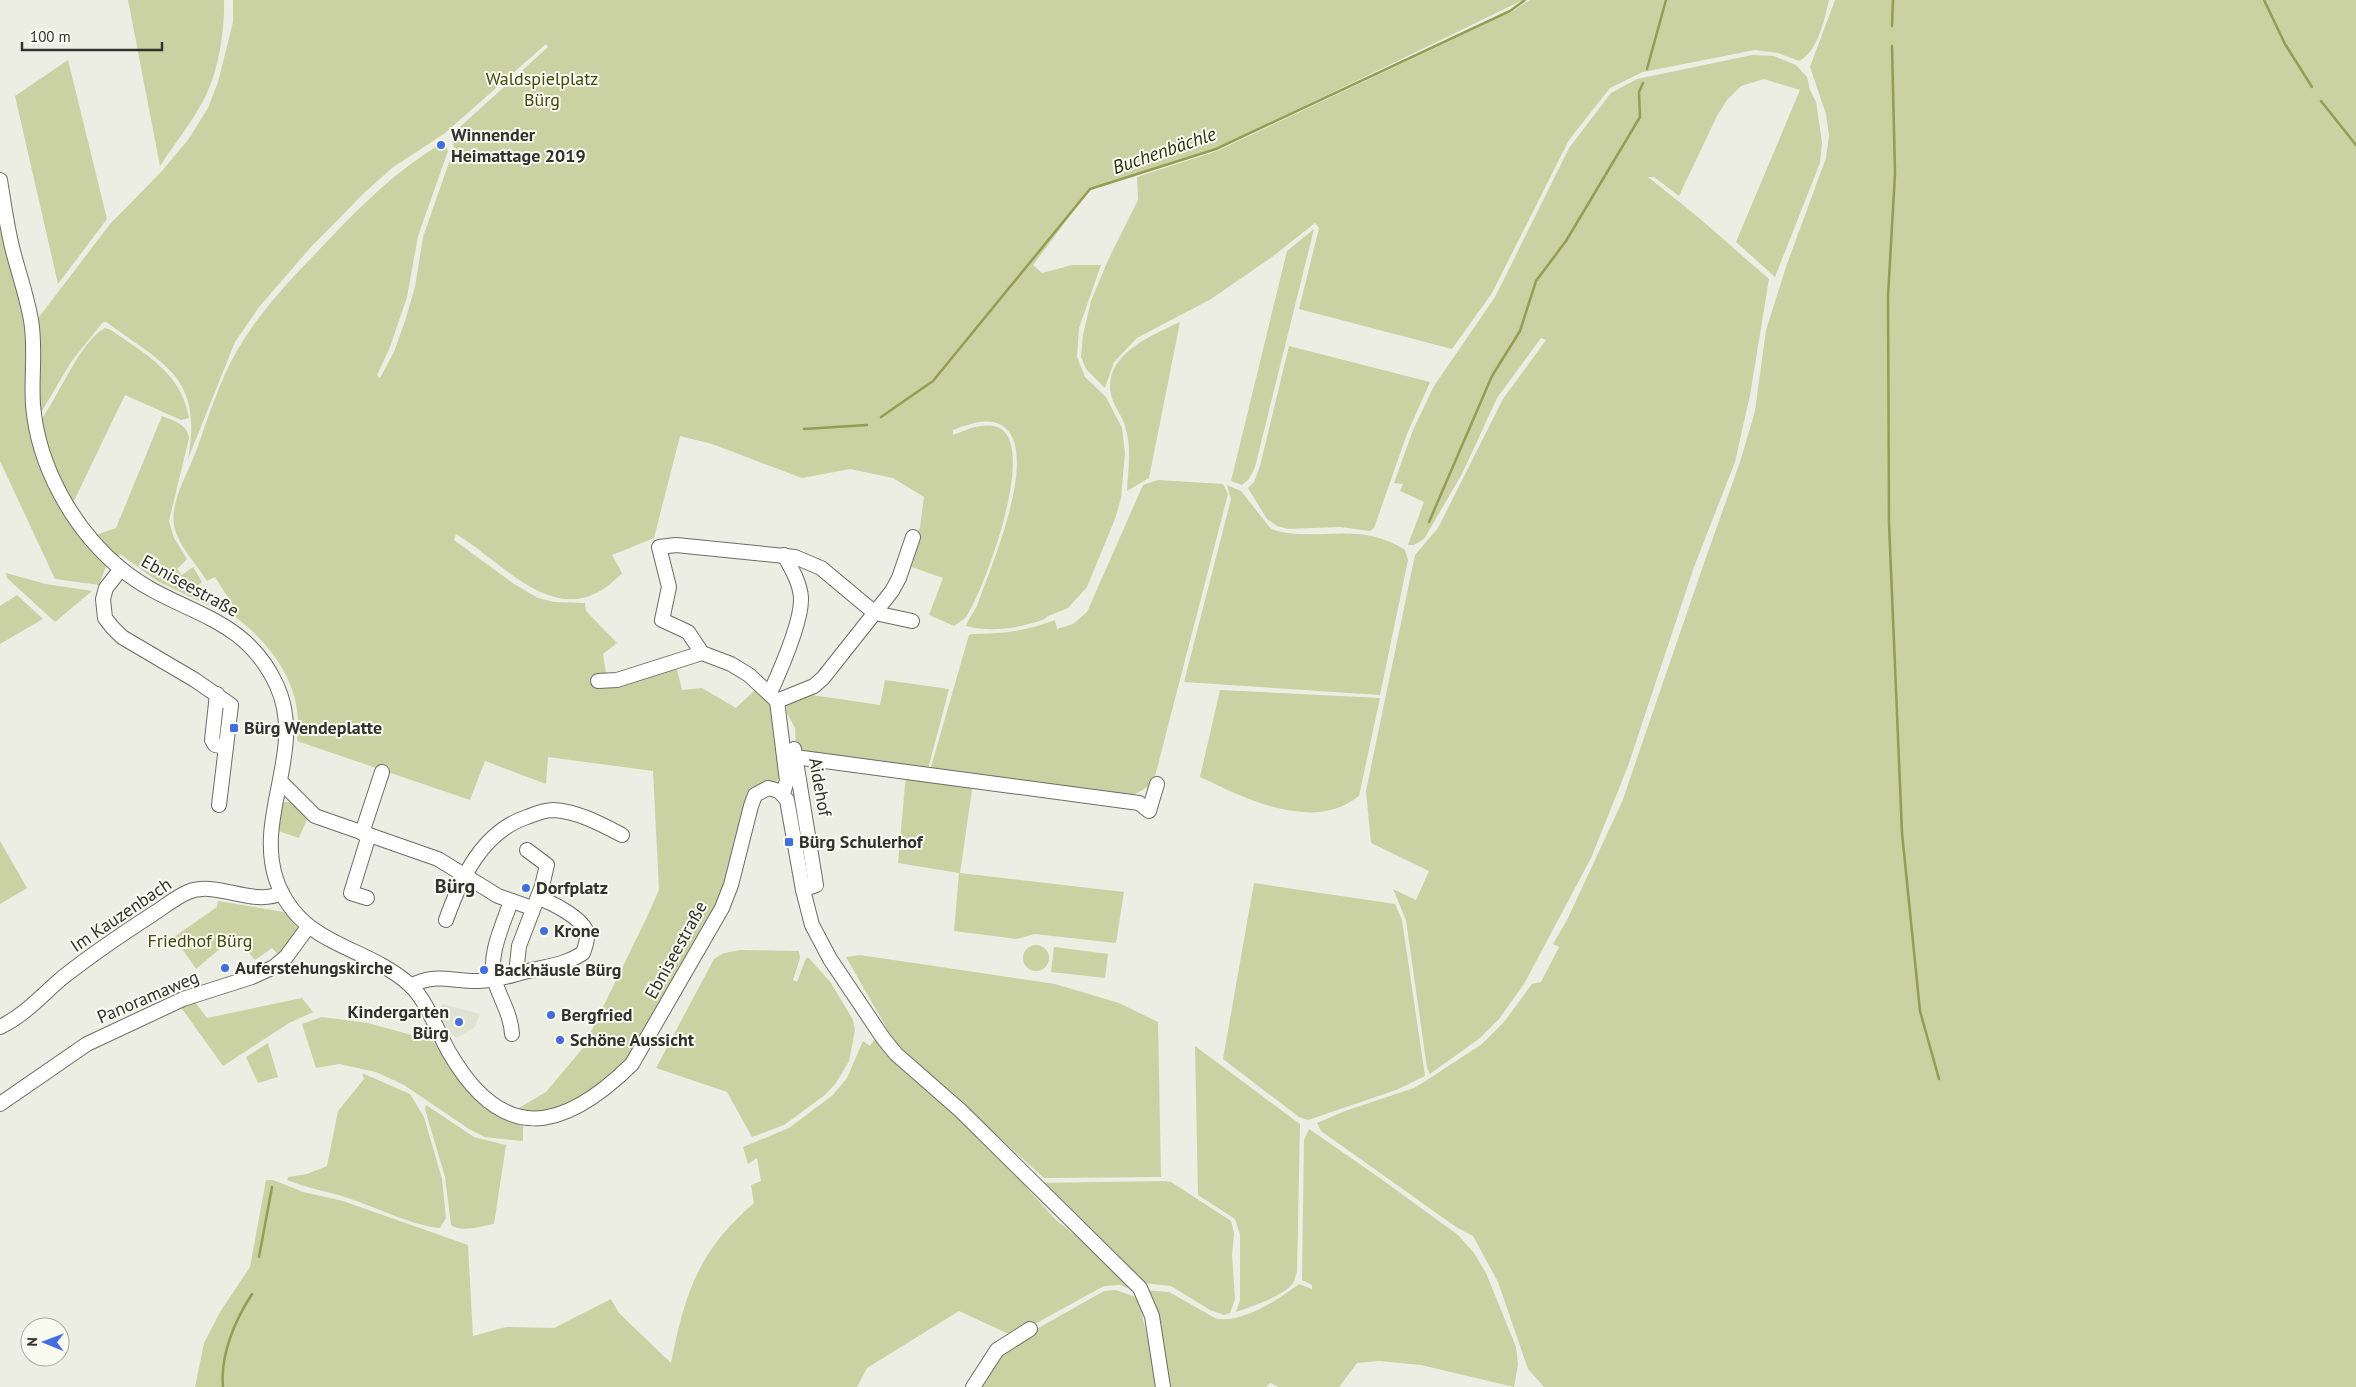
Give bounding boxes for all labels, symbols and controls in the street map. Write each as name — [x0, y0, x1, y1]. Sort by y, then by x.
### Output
scale bar — [22, 20, 162, 52]
text: 100 m — [30, 27, 71, 46]
park label: Waldspielplatz Bürg — [486, 67, 598, 111]
water label: Buchenbächle — [1109, 121, 1219, 179]
place label: Winnender Heimattage 2019 — [451, 123, 586, 167]
marker: Winnender Heimattage 2019 — [435, 139, 447, 151]
street label: Ebniseestraße — [137, 549, 243, 622]
place label: Bürg Wendeplatte — [244, 716, 382, 739]
marker: Bürg Wendeplatte — [228, 722, 240, 734]
street label: Aidehof — [804, 756, 837, 819]
place label: Bürg Schulerhof — [799, 830, 924, 853]
marker: Bürg Schulerhof — [783, 836, 795, 848]
street label: Im Kauzenbach — [66, 872, 176, 957]
district label: Bürg — [435, 873, 475, 899]
place label: Dorfplatz — [536, 876, 608, 899]
marker: Dorfplatz — [520, 882, 532, 894]
street label: Ebniseestraße — [639, 897, 712, 1003]
place label: Krone — [554, 919, 600, 942]
marker: Krone — [538, 925, 550, 937]
park label: Friedhof Bürg — [148, 929, 252, 952]
place label: Auferstehungskirche — [235, 956, 393, 979]
place label: Backhäusle Bürg — [494, 958, 622, 981]
marker: Auferstehungskirche — [219, 962, 231, 974]
marker: Backhäusle Bürg — [478, 964, 490, 976]
street label: Panoramaweg — [94, 965, 202, 1028]
place label: Kindergarten Bürg — [347, 1000, 449, 1044]
place label: Bergfried — [561, 1003, 633, 1026]
marker: Bergfried — [545, 1009, 557, 1021]
marker: Kindergarten Bürg — [453, 1016, 465, 1028]
place label: Schöne Aussicht — [570, 1028, 695, 1051]
marker: Schöne Aussicht — [554, 1034, 566, 1046]
north arrow — [20, 1317, 70, 1367]
text: N — [23, 1337, 41, 1347]

